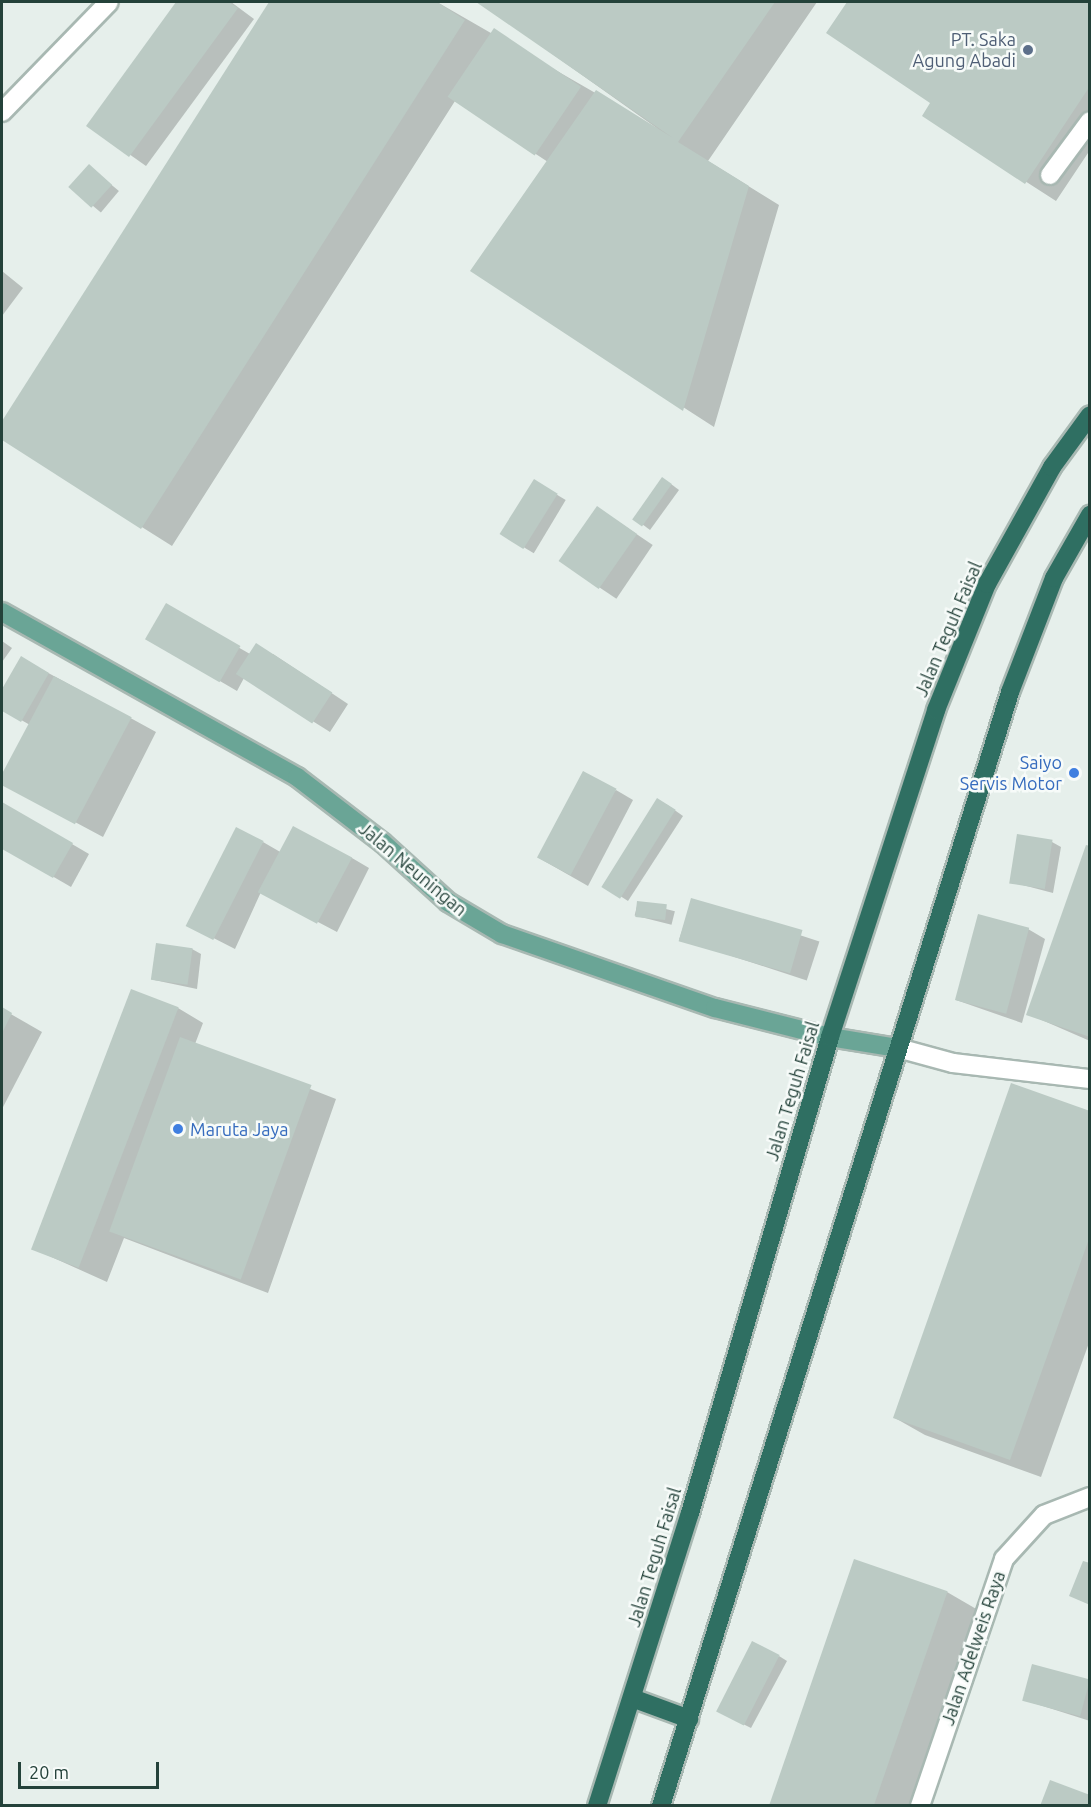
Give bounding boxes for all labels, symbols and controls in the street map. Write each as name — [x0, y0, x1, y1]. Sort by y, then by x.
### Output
place label: PT. Saka Agung Abadi — [913, 29, 1016, 72]
marker: PT. Saka Agung Abadi — [1021, 43, 1035, 57]
street label: Jalan Teguh Faisal — [910, 558, 986, 700]
place label: Saiyo Servis Motor — [960, 752, 1062, 795]
marker: Saiyo Servis Motor — [1067, 766, 1081, 780]
street label: Jalan Neuningan — [355, 818, 471, 920]
street label: Jalan Teguh Faisal — [761, 1019, 823, 1163]
place label: Maruta Jaya — [190, 1118, 288, 1140]
marker: Maruta Jaya — [171, 1122, 185, 1136]
street label: Jalan Teguh Faisal — [623, 1485, 685, 1629]
street label: Jalan Adelweis Raya — [936, 1568, 1010, 1728]
scale bar — [21, 1750, 162, 1788]
text: 20 m — [29, 1762, 69, 1782]

